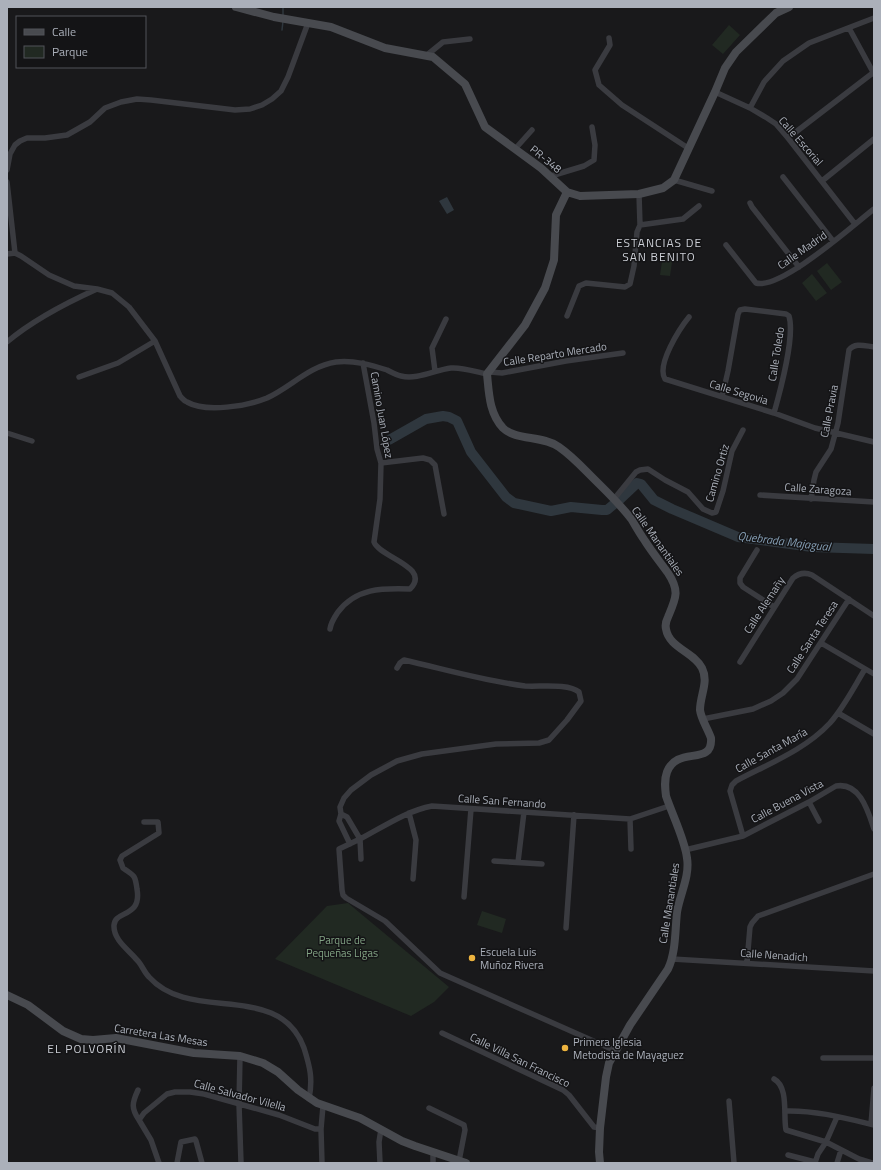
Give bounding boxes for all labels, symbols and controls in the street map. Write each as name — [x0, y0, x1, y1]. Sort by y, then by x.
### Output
legend — [16, 16, 146, 68]
text: Calle — [52, 22, 76, 41]
text: Parque — [52, 42, 88, 61]
street label: Calle Escorial — [775, 113, 827, 169]
street label: PR-348 — [527, 141, 565, 177]
street label: Calle Madrid — [774, 227, 830, 273]
district label: ESTANCIAS DE SAN BENITO — [616, 233, 702, 266]
street label: Calle Toledo — [764, 325, 788, 382]
street label: Calle Reparto Mercado — [502, 338, 608, 370]
street label: Camino Juan López — [367, 371, 397, 459]
street label: Calle Segovia — [708, 375, 771, 409]
street label: Calle Pravia — [816, 383, 842, 439]
street label: Camino Ortiz — [701, 442, 733, 504]
street label: Calle Zaragoza — [784, 479, 853, 499]
street label: Calle Manantiales — [628, 503, 688, 579]
water label: Quebrada Majagual — [737, 526, 833, 556]
street label: Calle Alemañy — [740, 573, 789, 637]
street label: Calle Santa Teresa — [782, 597, 842, 677]
street label: Calle Santa María — [732, 723, 810, 776]
street label: Calle Buena Vista — [748, 775, 826, 827]
street label: Calle San Fernando — [457, 790, 547, 812]
street label: Calle Manantiales — [655, 861, 683, 945]
park label: Parque de Pequeñas Ligas — [306, 932, 378, 961]
place label: Escuela Luis Muñoz Rivera — [480, 944, 544, 973]
street label: Calle Nenadich — [740, 945, 808, 965]
marker: Escuela Luis Muñoz Rivera — [467, 953, 477, 963]
street label: Carretera Las Mesas — [113, 1020, 209, 1050]
street label: Calle Villa San Francisco — [467, 1029, 573, 1091]
place label: Primera Iglesia Metodista de Mayaguez — [573, 1034, 684, 1063]
district label: EL POLVORÍN — [47, 1039, 127, 1058]
marker: Primera Iglesia Metodista de Mayaguez — [560, 1043, 570, 1053]
street label: Calle Salvador Vilella — [192, 1075, 288, 1115]

